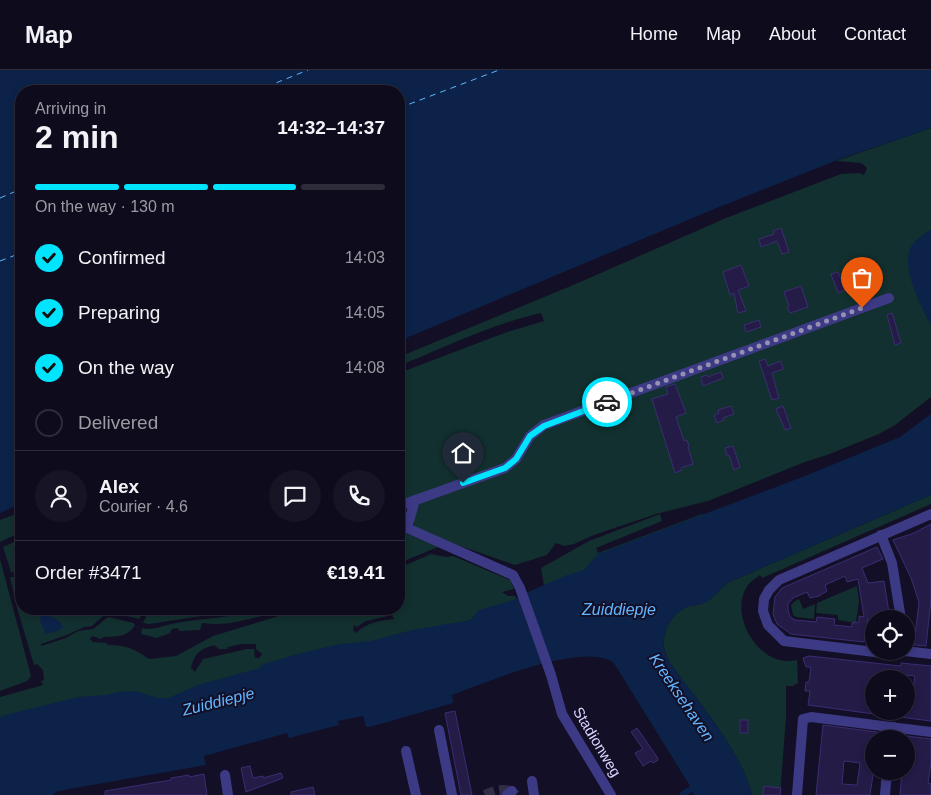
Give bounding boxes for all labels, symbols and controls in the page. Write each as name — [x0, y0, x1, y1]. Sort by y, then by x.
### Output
text: Map — [25, 21, 73, 48]
text: Home — [630, 24, 678, 44]
text: Map — [706, 24, 741, 44]
text: About — [769, 24, 816, 44]
text: Contact — [844, 24, 906, 44]
text: Arriving in — [35, 100, 106, 117]
text: 14:32–14:37 — [277, 117, 385, 138]
text: 2 min — [35, 119, 119, 155]
text: On the way · 130 m — [35, 198, 175, 215]
icon: check — [35, 244, 63, 272]
text: Confirmed — [78, 247, 166, 268]
text: 14:03 — [345, 249, 385, 266]
pin — [841, 257, 883, 308]
icon: bag — [848, 264, 876, 292]
icon: check — [35, 299, 63, 327]
text: Preparing — [78, 302, 160, 323]
text: 14:05 — [345, 304, 385, 321]
icon: check — [35, 354, 63, 382]
text: On the way — [78, 357, 174, 378]
text: 14:08 — [345, 359, 385, 376]
courier — [582, 377, 632, 427]
icon: car — [593, 388, 621, 416]
text: Delivered — [78, 412, 158, 433]
pin — [442, 432, 484, 483]
icon: home — [449, 439, 477, 467]
button: person — [35, 470, 87, 522]
button: chat — [269, 470, 321, 522]
button: phone — [333, 470, 385, 522]
text: Alex — [99, 476, 139, 497]
text: Courier · 4.6 — [99, 498, 188, 515]
text: Order #3471 — [35, 562, 142, 583]
text: €19.41 — [327, 562, 385, 583]
water label: Zuiddiepje — [581, 601, 656, 618]
map controls — [865, 610, 915, 780]
button: locate — [865, 610, 915, 660]
water label: Kreeksehaven — [646, 650, 717, 745]
button: + — [865, 670, 915, 720]
water label: Zuiddiepje — [179, 684, 256, 719]
street label: Stadionweg — [570, 704, 625, 780]
button: − — [865, 730, 915, 780]

